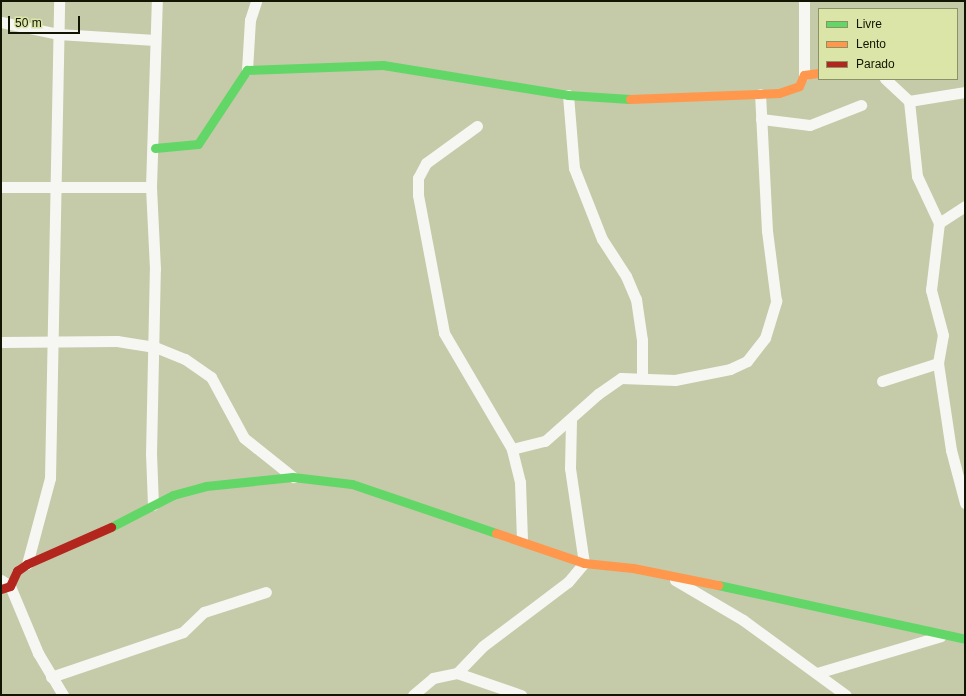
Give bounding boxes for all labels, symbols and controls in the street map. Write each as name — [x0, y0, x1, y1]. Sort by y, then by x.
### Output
scale bar — [10, 8, 82, 34]
legend — [818, 8, 958, 80]
text: 50 m — [15, 16, 42, 30]
text: Livre — [856, 17, 882, 31]
text: Lento — [856, 37, 886, 51]
text: Parado — [856, 57, 895, 71]

